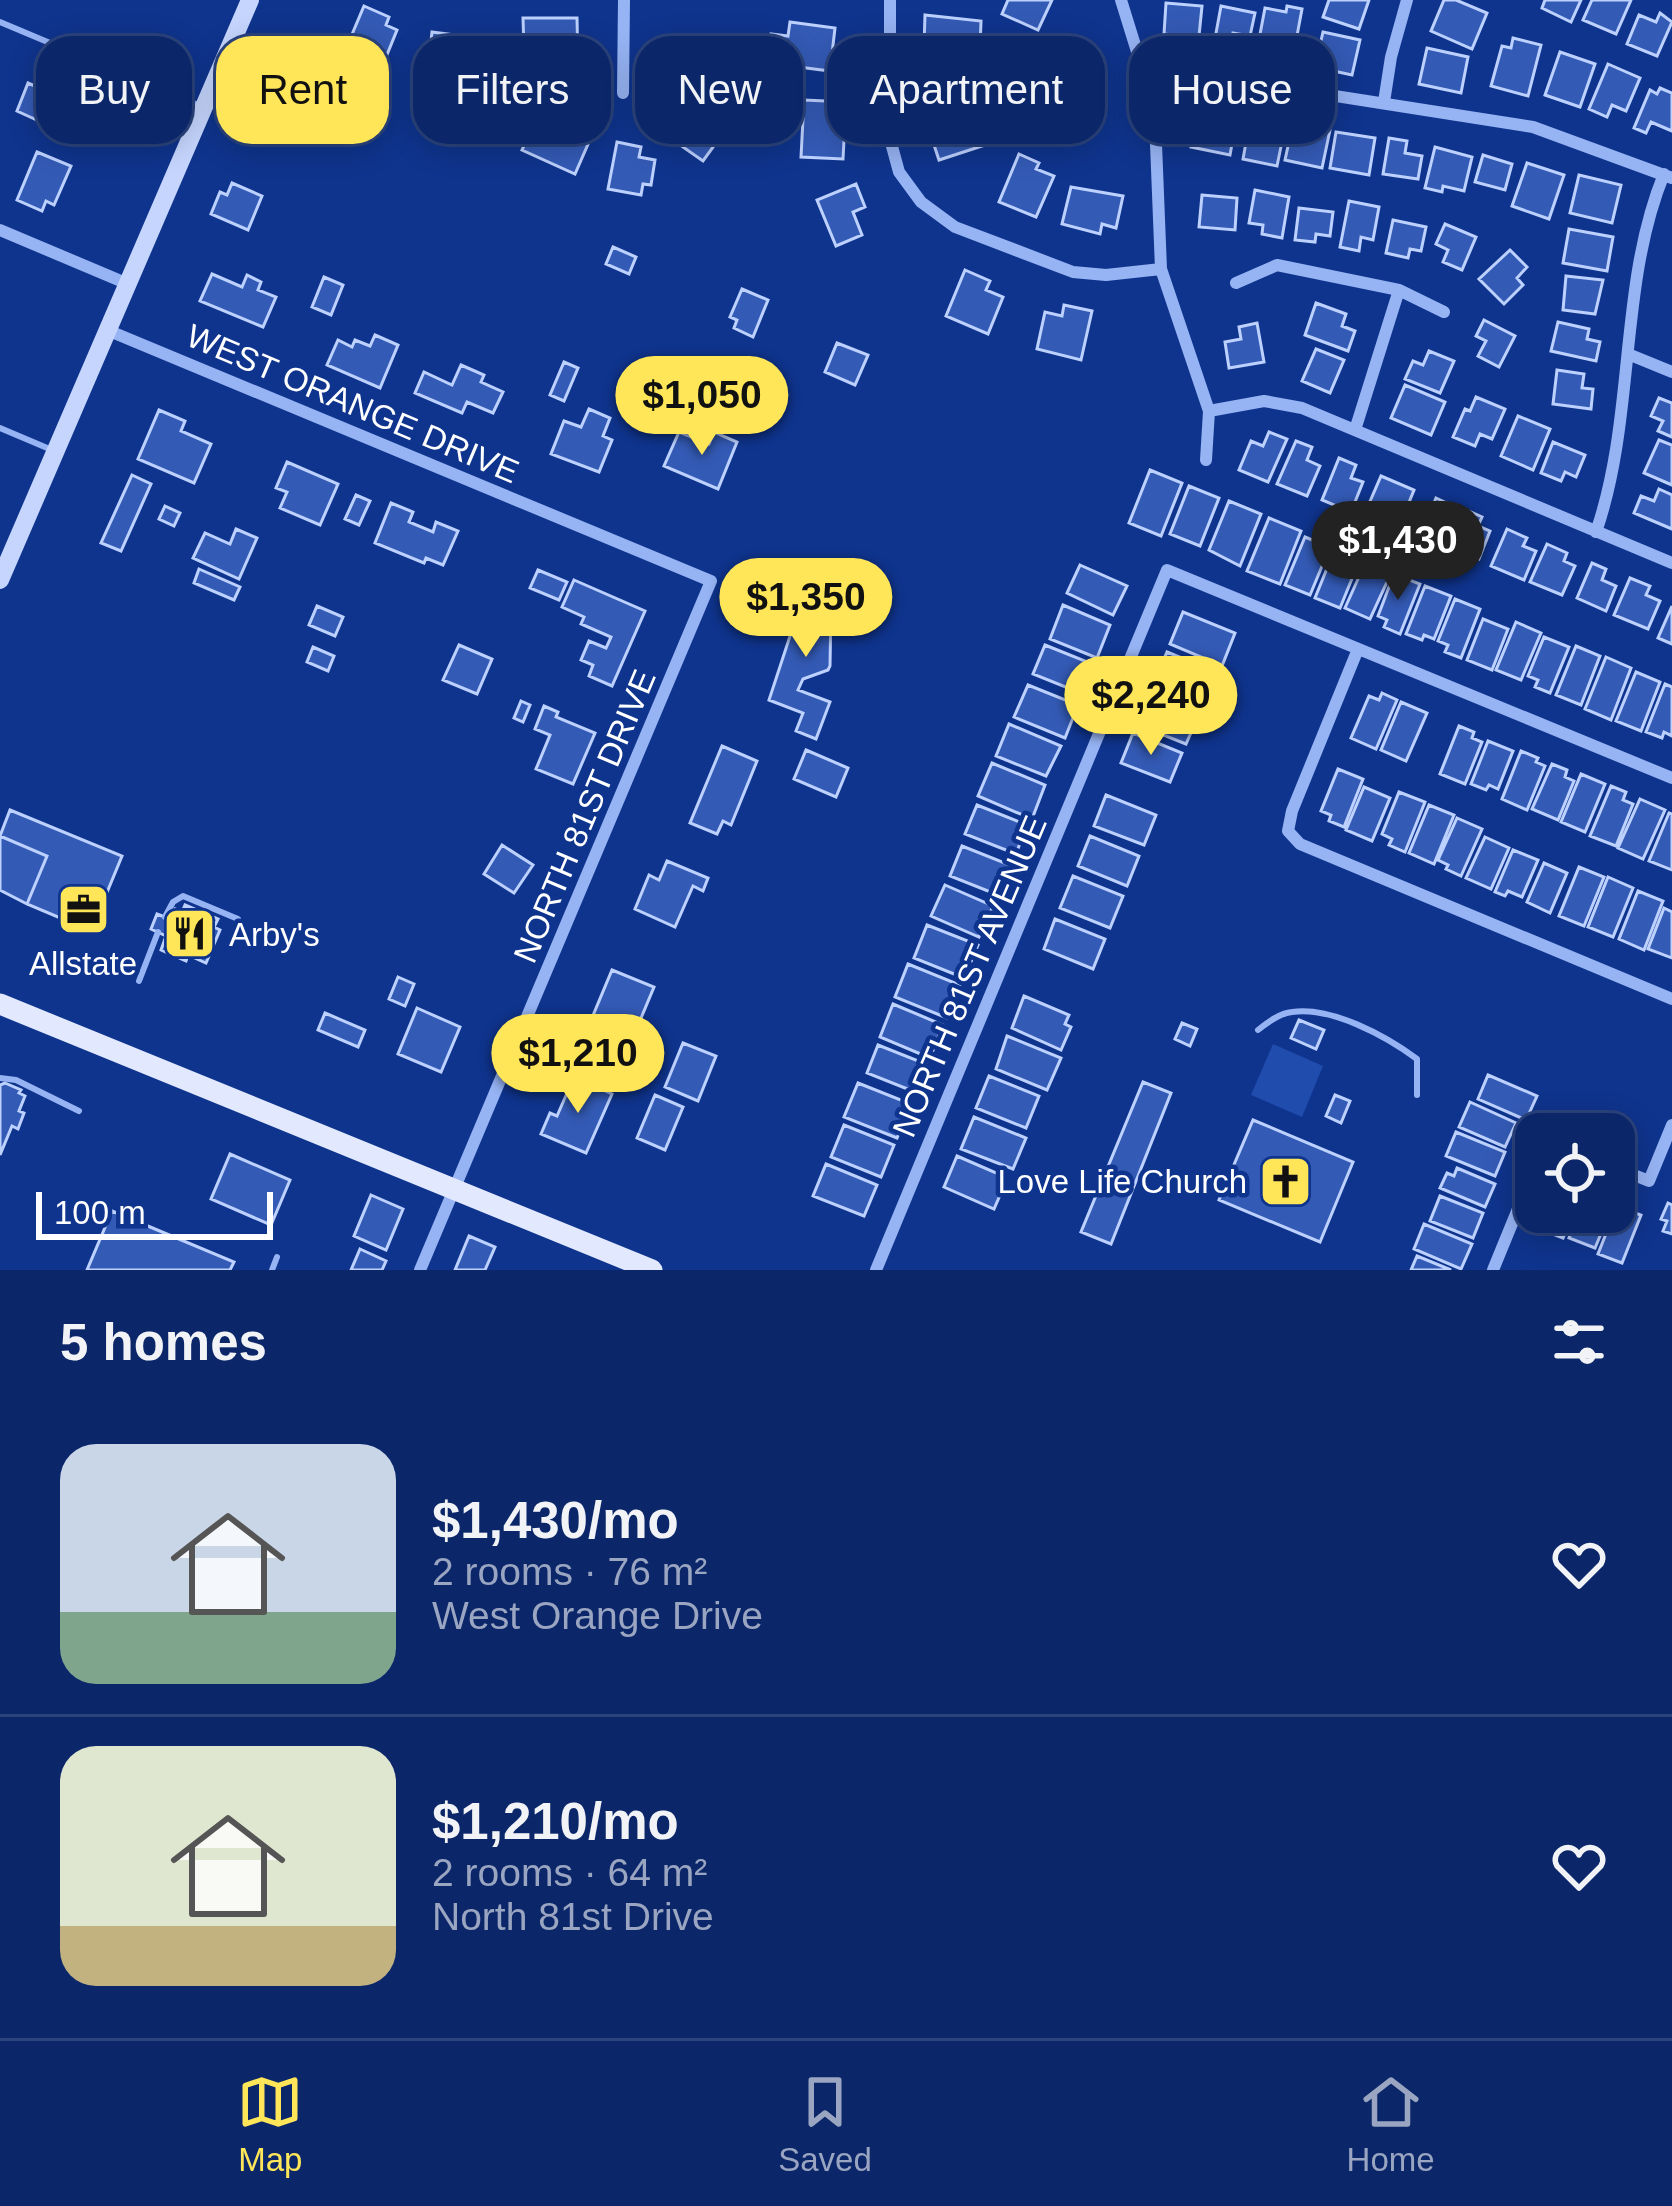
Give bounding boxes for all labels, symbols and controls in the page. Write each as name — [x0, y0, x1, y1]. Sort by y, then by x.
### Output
chip: Buy — [36, 36, 192, 144]
chip: Rent — [216, 36, 389, 144]
chip: Filters — [413, 36, 611, 144]
chip: New — [635, 36, 803, 144]
chip: Apartment — [827, 36, 1105, 144]
chip: House — [1129, 36, 1335, 144]
street label: WEST ORANGE DRIVE — [181, 317, 524, 490]
pin: $1,050 — [604, 356, 800, 458]
text: $1,050 — [642, 373, 762, 416]
pin: $1,430 — [1300, 501, 1496, 603]
text: $1,430 — [1338, 518, 1458, 561]
pin: $1,350 — [708, 558, 904, 660]
text: $1,350 — [746, 575, 866, 618]
pin: $2,240 — [1053, 656, 1249, 758]
street label: NORTH 81ST DRIVE — [506, 664, 663, 968]
text: $2,240 — [1091, 673, 1211, 716]
street label: NORTH 81ST AVENUE — [885, 810, 1054, 1142]
office icon: Allstate — [55, 881, 111, 937]
restaurant icon: Arby's — [162, 906, 218, 962]
place label: Arby's — [229, 916, 320, 953]
place label: Allstate — [29, 945, 137, 982]
pin: $1,210 — [480, 1014, 676, 1116]
text: $1,210 — [518, 1031, 638, 1074]
map controls — [1515, 1113, 1635, 1233]
button: locate — [1515, 1113, 1635, 1233]
church icon: Love Life Church — [1258, 1153, 1314, 1209]
place label: Love Life Church — [998, 1163, 1247, 1200]
scale bar — [36, 1186, 273, 1239]
text: 100 m — [54, 1194, 146, 1231]
icon: filters — [1546, 1309, 1612, 1375]
text: 5 homes — [60, 1314, 267, 1371]
icon: home — [156, 1492, 300, 1636]
text: $1,430/mo — [432, 1492, 679, 1549]
icon: heart — [1546, 1531, 1612, 1597]
text: 2 rooms · 76 m² — [432, 1550, 707, 1593]
text: West Orange Drive — [432, 1594, 763, 1637]
text: $1,210/mo — [432, 1793, 679, 1850]
icon: home — [156, 1794, 300, 1938]
icon: heart — [1546, 1833, 1612, 1899]
text: 2 rooms · 64 m² — [432, 1851, 707, 1894]
text: North 81st Drive — [432, 1895, 714, 1938]
tab: Map — [237, 2069, 303, 2179]
tab: Saved — [778, 2069, 872, 2179]
tab: Home — [1347, 2069, 1435, 2179]

